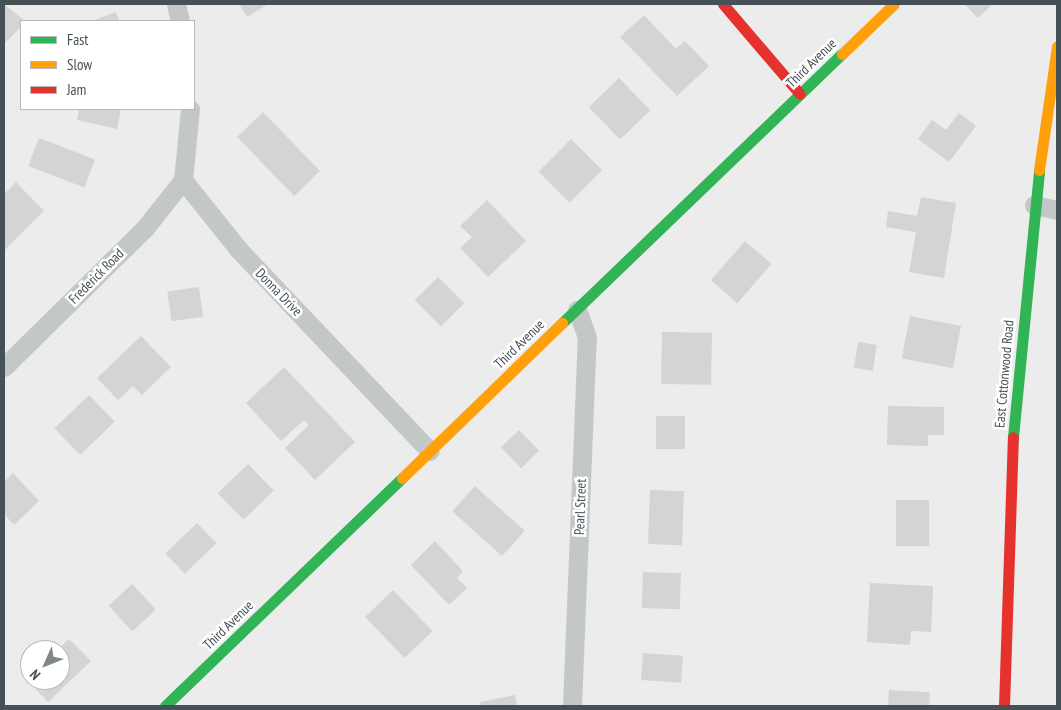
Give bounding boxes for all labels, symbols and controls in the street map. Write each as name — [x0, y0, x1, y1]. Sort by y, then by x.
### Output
legend — [20, 20, 195, 110]
text: Fast — [67, 30, 88, 49]
street label: Third Avenue — [782, 35, 840, 91]
text: Slow — [67, 55, 92, 74]
text: Jam — [67, 80, 86, 99]
street label: Frederick Road — [65, 245, 127, 307]
street label: Donna Drive — [252, 265, 306, 319]
street label: Third Avenue — [490, 316, 548, 372]
street label: East Cottonwood Road — [991, 319, 1017, 429]
street label: Pearl Street — [571, 479, 589, 535]
street label: Third Avenue — [199, 597, 257, 653]
north arrow — [20, 640, 70, 690]
text: N — [26, 666, 44, 684]

